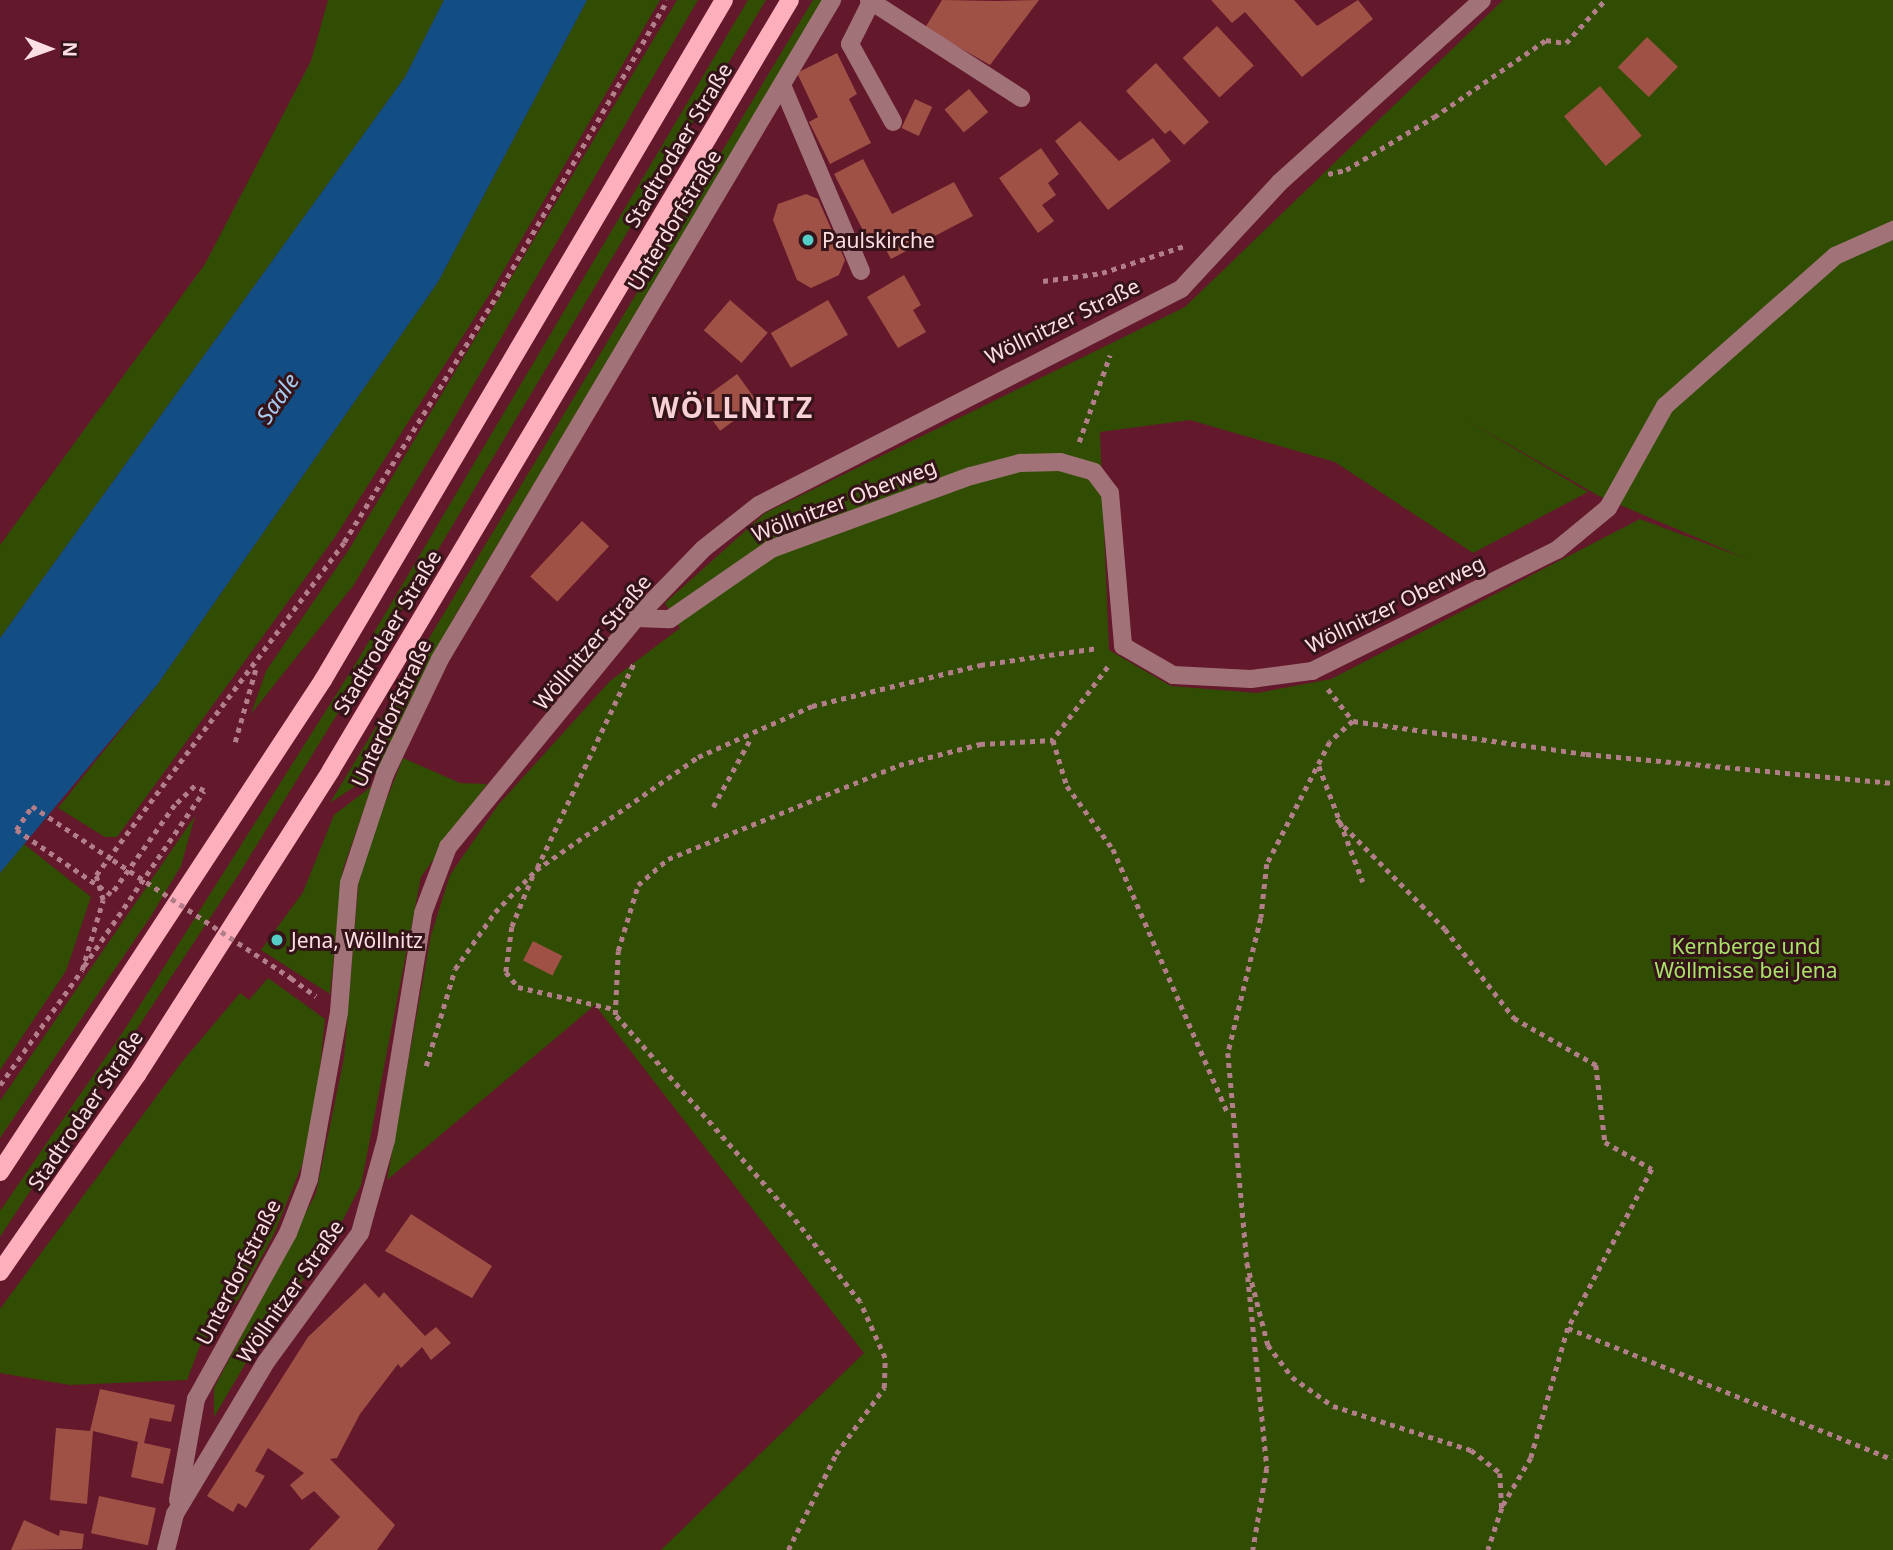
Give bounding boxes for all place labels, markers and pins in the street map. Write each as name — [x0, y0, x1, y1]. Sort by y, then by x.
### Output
place label: Paulskirche — [822, 227, 935, 253]
marker: Paulskirche — [800, 232, 816, 248]
place label: Jena, Wöllnitz — [291, 927, 423, 953]
marker: Jena, Wöllnitz — [269, 932, 285, 948]

